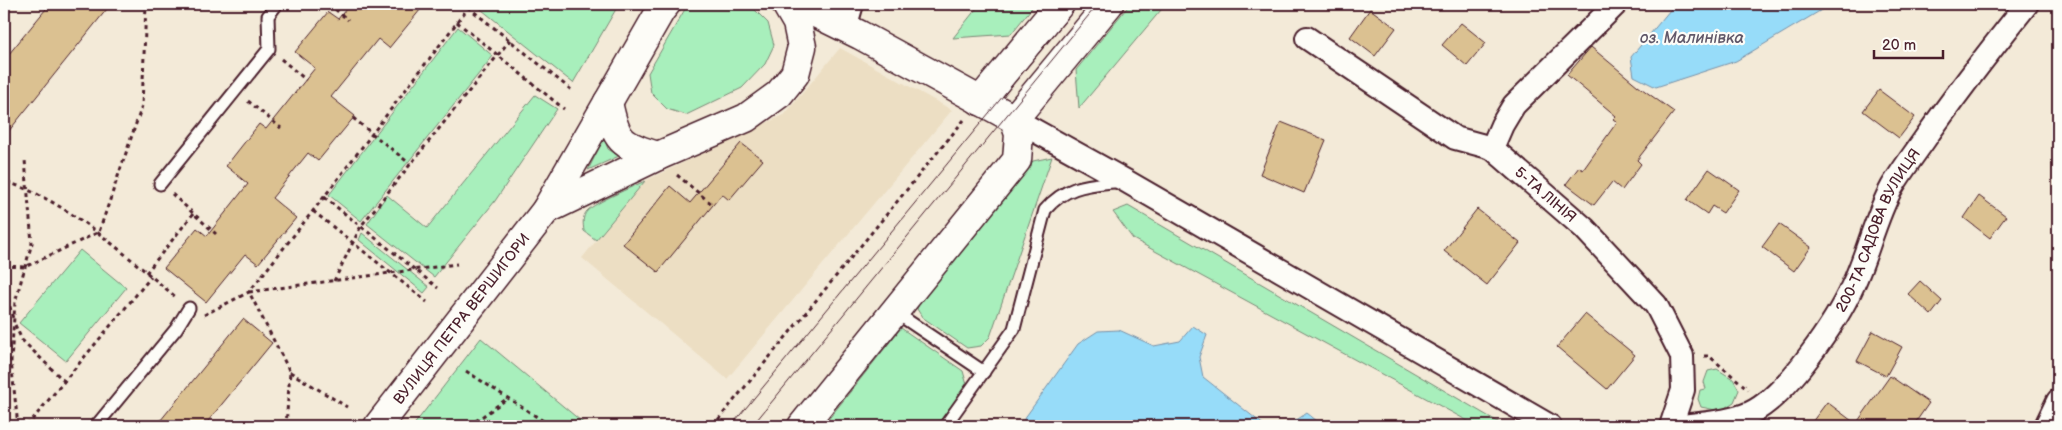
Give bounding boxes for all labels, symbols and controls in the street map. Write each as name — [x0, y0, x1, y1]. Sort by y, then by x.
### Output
scale bar — [1874, 28, 1943, 60]
water label: оз. Малинівка — [1640, 29, 1744, 48]
text: 20 m — [1882, 36, 1916, 55]
street label: 200-ТА САДОВА ВУЛИЦЯ — [1831, 145, 1924, 315]
street label: 5-ТА ЛІНІЯ — [1511, 163, 1580, 227]
street label: ВУЛИЦЯ ПЕТРА ВЕРШИГОРИ — [389, 229, 534, 408]

